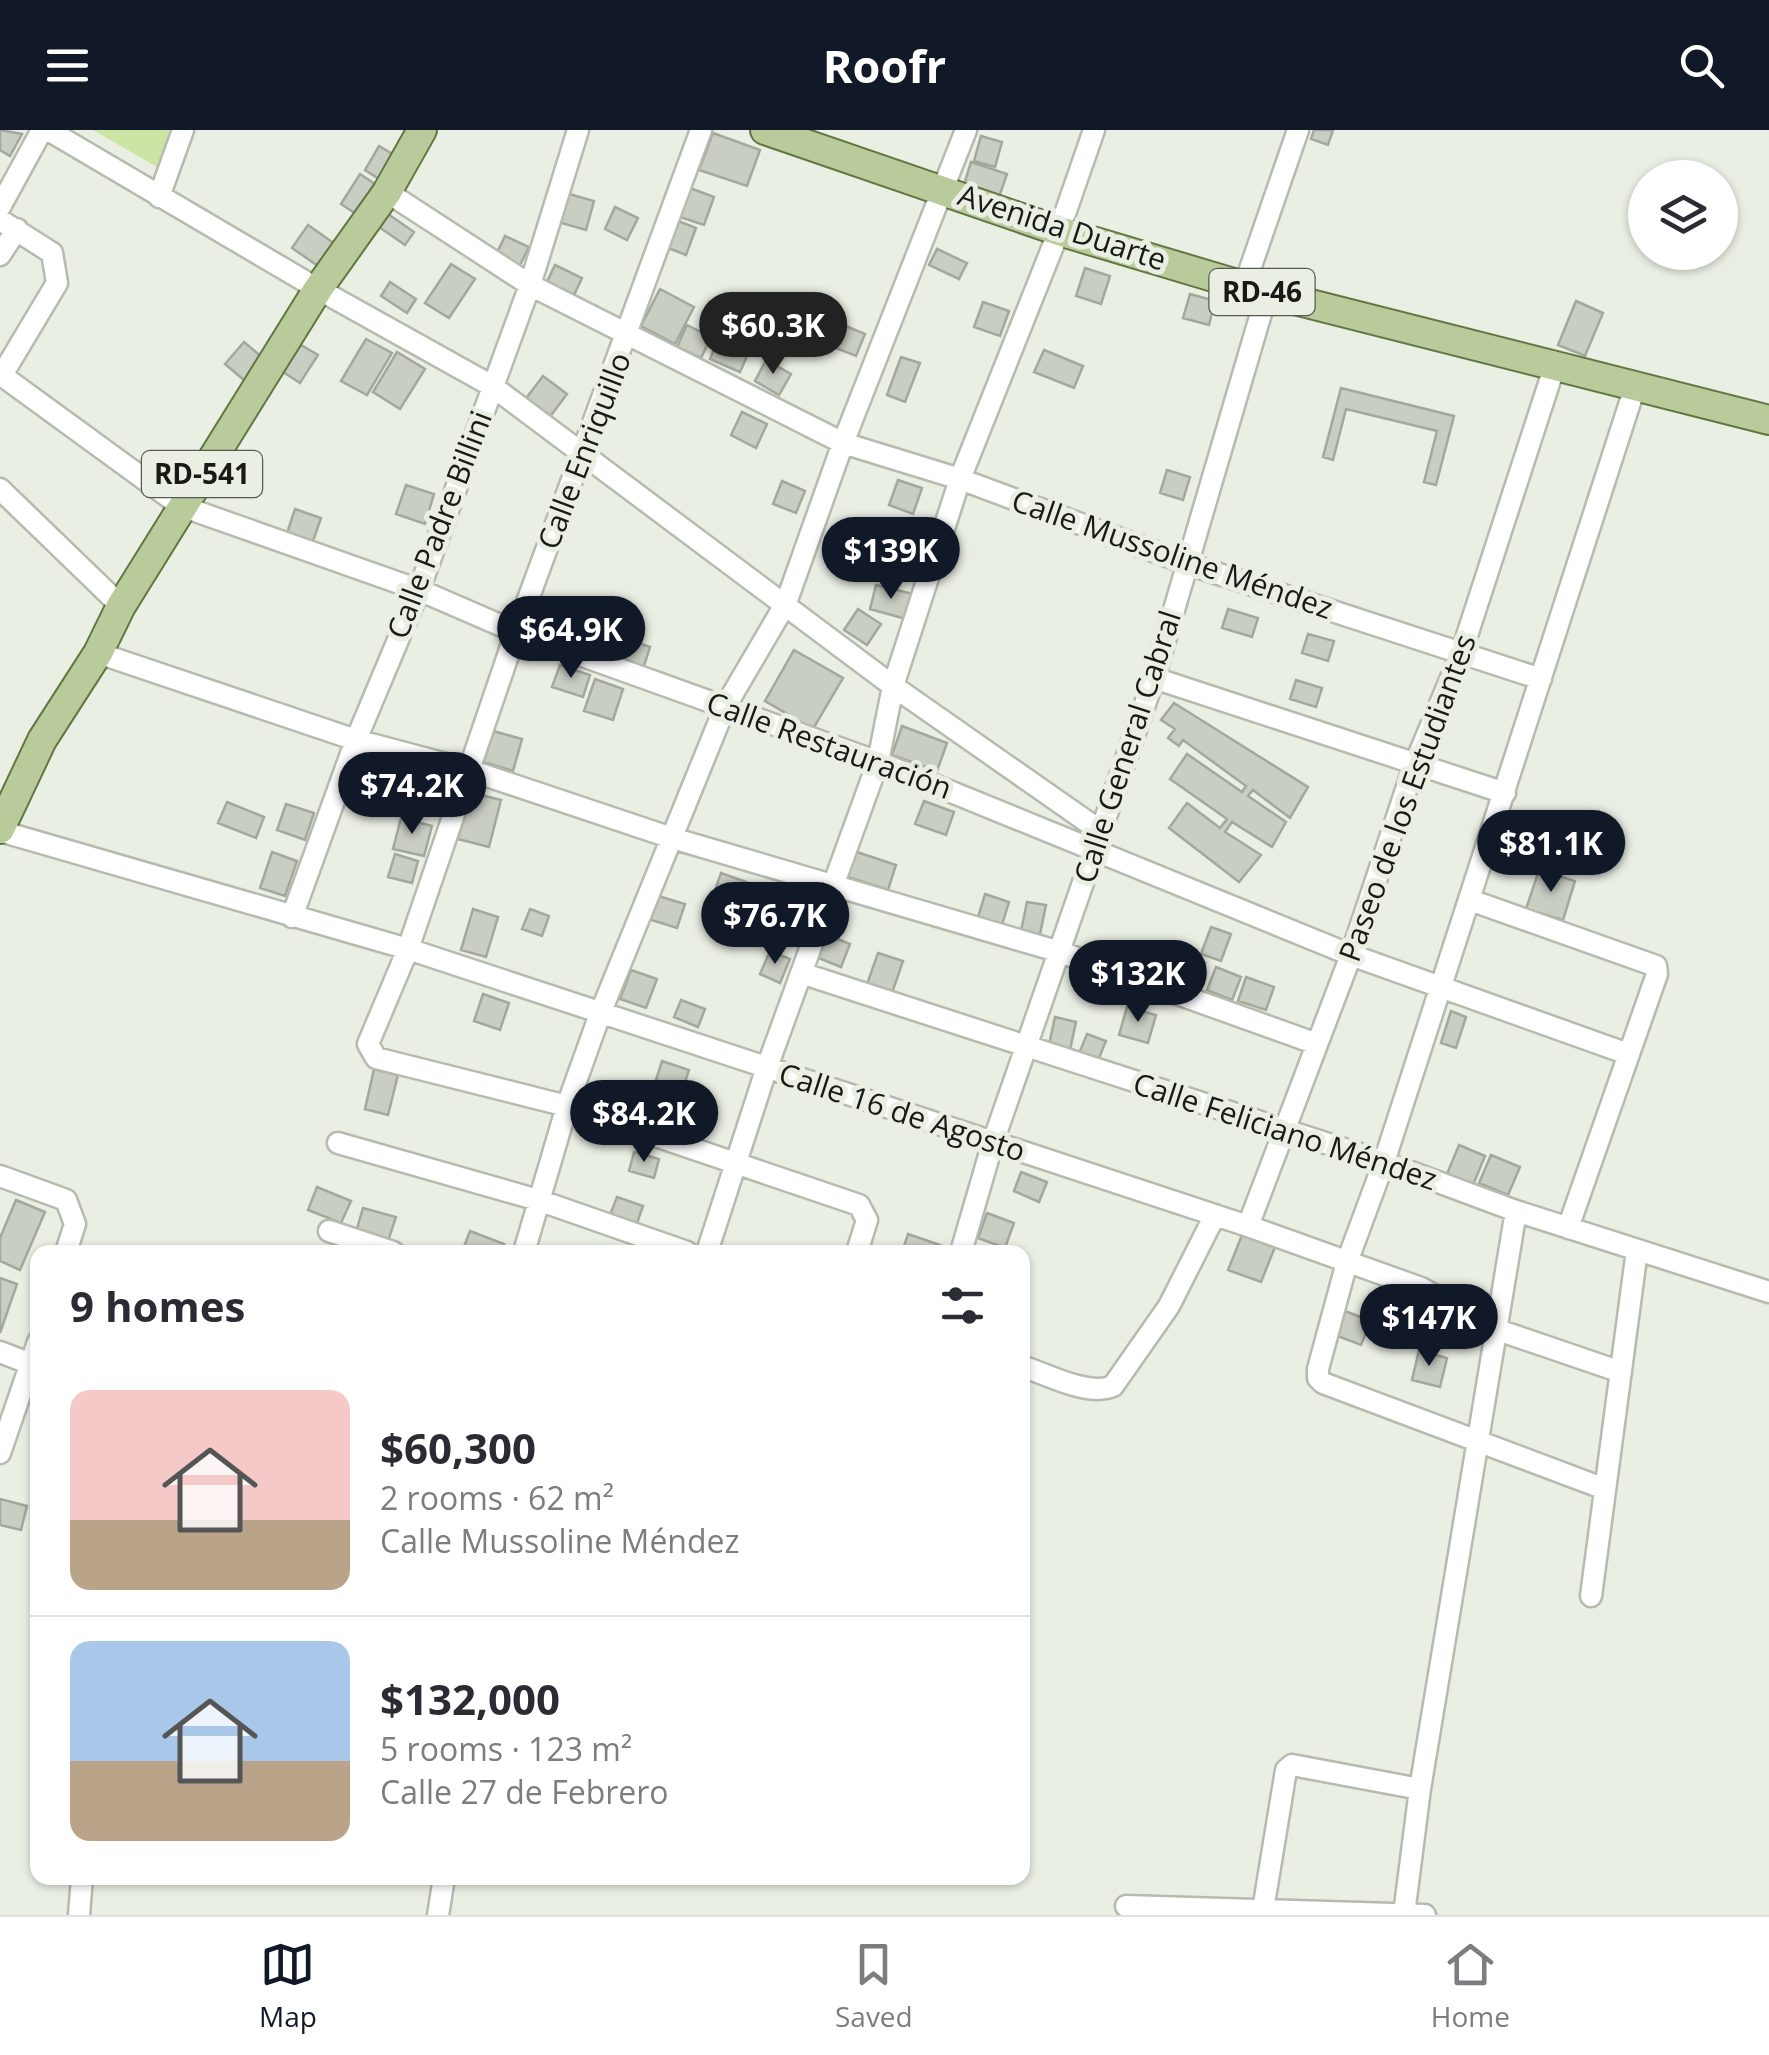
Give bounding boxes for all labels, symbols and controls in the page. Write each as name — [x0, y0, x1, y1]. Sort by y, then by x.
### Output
text: Roofr — [823, 35, 946, 96]
icon: menu — [40, 38, 95, 93]
icon: search — [1674, 38, 1729, 93]
map controls — [1628, 160, 1738, 270]
button: layers — [1628, 160, 1738, 270]
street label: Avenida Duarte — [953, 174, 1172, 279]
road number: RD-46 — [1210, 269, 1314, 315]
pin: $60.3K — [692, 292, 854, 377]
text: $60.3K — [721, 303, 825, 346]
street label: Calle Enriquillo — [527, 346, 640, 555]
street label: Calle Padre Billini — [376, 405, 501, 644]
road number: RD-541 — [142, 451, 262, 497]
street label: Calle Mussoline Méndez — [1006, 479, 1339, 628]
pin: $139K — [821, 517, 961, 602]
text: $139K — [844, 528, 938, 571]
pin: $64.9K — [490, 596, 652, 681]
street label: Calle General Cabral — [1063, 605, 1190, 888]
text: $64.9K — [519, 607, 623, 650]
street label: Paseo de los Estudiantes — [1328, 628, 1485, 967]
street label: Calle Restauración — [701, 681, 958, 808]
pin: $74.2K — [331, 752, 493, 837]
text: $74.2K — [360, 763, 464, 806]
pin: $81.1K — [1470, 810, 1632, 895]
text: $81.1K — [1499, 821, 1603, 864]
pin: $76.7K — [694, 882, 856, 967]
text: $76.7K — [723, 893, 827, 936]
pin: $132K — [1068, 940, 1208, 1025]
text: $132K — [1091, 951, 1185, 994]
street label: Calle 16 de Agosto — [774, 1052, 1031, 1171]
street label: Calle Feliciano Méndez — [1128, 1062, 1443, 1199]
pin: $84.2K — [563, 1080, 725, 1165]
text: $84.2K — [592, 1091, 696, 1134]
text: 9 homes — [70, 1277, 245, 1334]
icon: filters — [935, 1278, 990, 1333]
pin: $147K — [1359, 1284, 1499, 1369]
text: $147K — [1382, 1295, 1476, 1338]
text: $60,300 — [380, 1419, 536, 1476]
icon: home — [150, 1430, 270, 1550]
text: 2 rooms · 62 m² — [380, 1476, 614, 1519]
text: Calle Mussoline Méndez — [380, 1519, 740, 1562]
text: $132,000 — [380, 1670, 560, 1727]
icon: home — [150, 1681, 270, 1801]
text: 5 rooms · 123 m² — [380, 1727, 632, 1770]
text: Calle 27 de Febrero — [380, 1770, 669, 1813]
tab: Map — [259, 1937, 317, 2035]
tab: Saved — [835, 1937, 913, 2035]
tab: Home — [1431, 1937, 1510, 2035]

